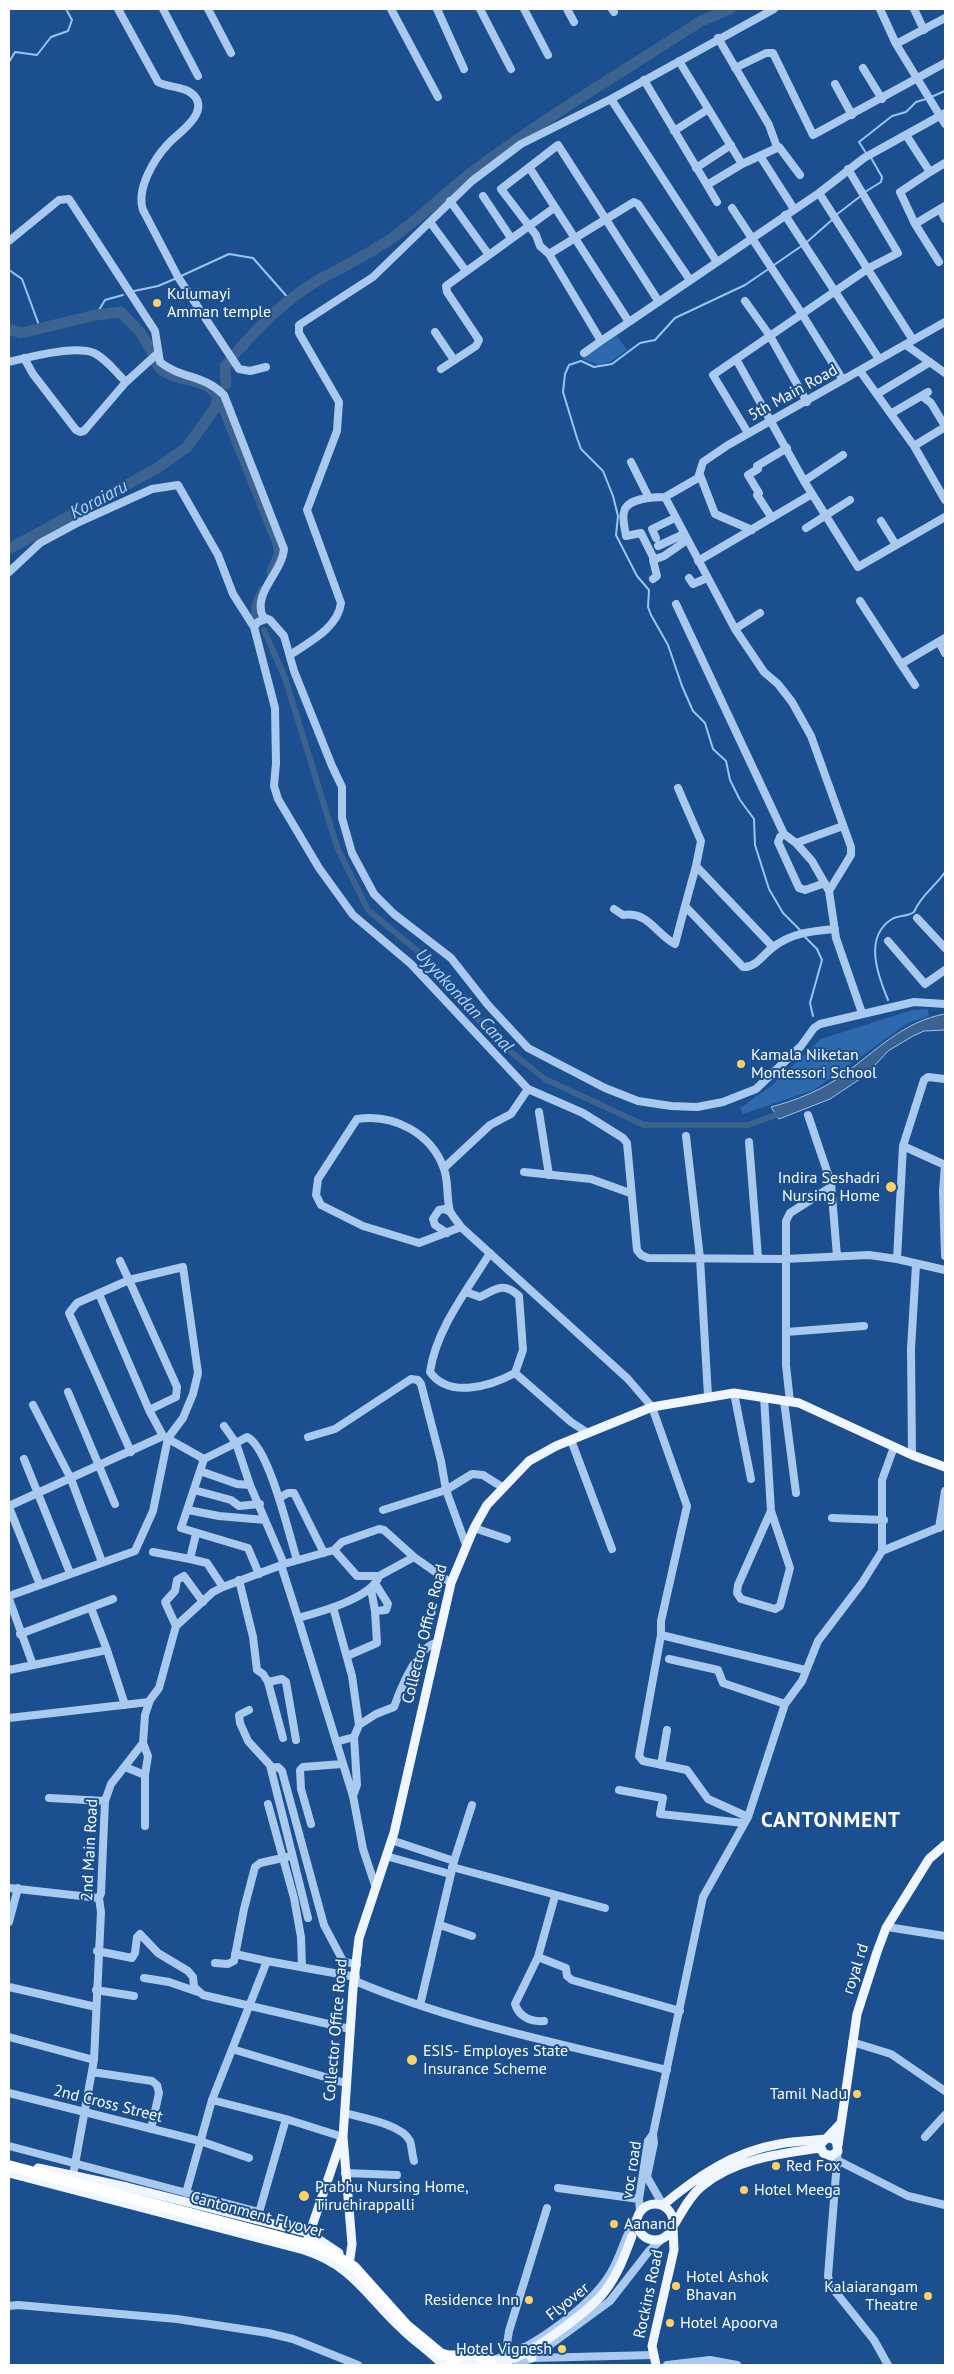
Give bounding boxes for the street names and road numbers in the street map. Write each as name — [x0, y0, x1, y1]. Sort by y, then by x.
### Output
street label: 5th Main Road — [745, 361, 841, 425]
street label: Collector Office Road — [398, 1562, 452, 1706]
street label: 2nd Main Road — [78, 1799, 102, 1901]
street label: royal rd — [839, 1941, 873, 1997]
street label: Collector Office Road — [320, 1958, 352, 2102]
street label: 2nd Cross Street — [51, 2081, 165, 2127]
street label: voc road — [618, 2140, 646, 2200]
street label: Cantonment Flyover — [188, 2188, 326, 2242]
street label: Rockins Road — [630, 2248, 668, 2340]
street label: Flyover — [543, 2279, 593, 2325]

